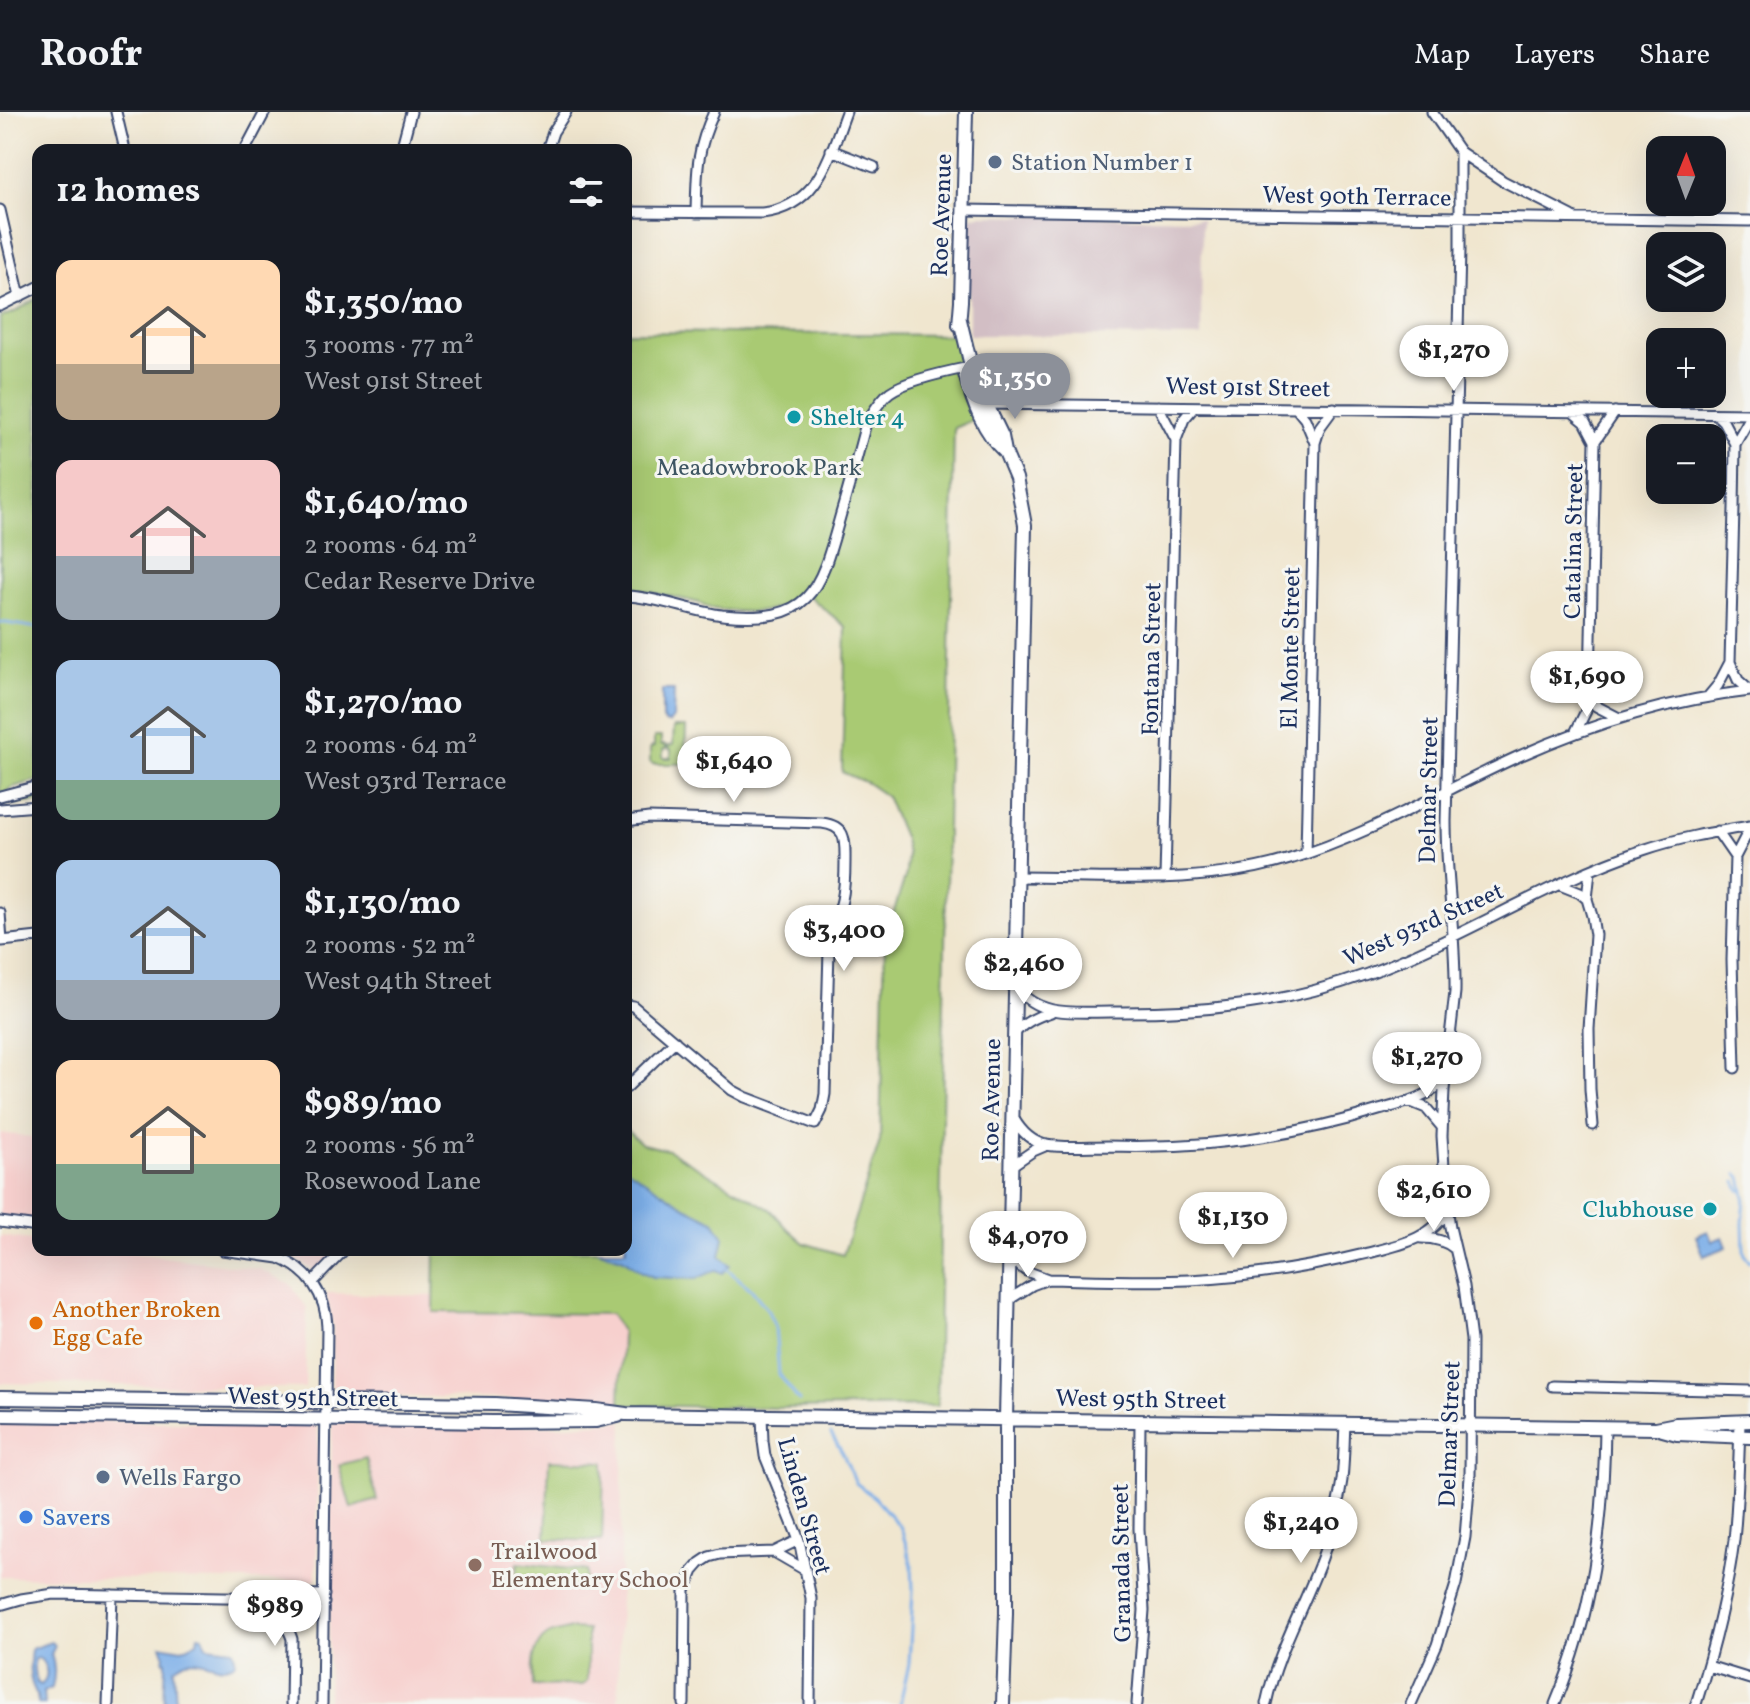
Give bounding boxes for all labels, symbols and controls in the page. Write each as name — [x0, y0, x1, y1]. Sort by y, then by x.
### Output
text: Roofr — [40, 29, 142, 82]
text: Map — [1414, 36, 1470, 75]
text: Layers — [1514, 36, 1595, 75]
text: Share — [1639, 36, 1710, 75]
north arrow — [1646, 136, 1726, 216]
map controls — [1646, 136, 1726, 504]
place label: Station Number 1 — [1011, 147, 1193, 181]
street label: Roe Avenue — [924, 153, 962, 277]
marker: Station Number 1 — [986, 153, 1004, 171]
text: 12 homes — [56, 169, 200, 216]
icon: filters — [564, 170, 608, 214]
street label: West 90th Terrace — [1262, 179, 1452, 217]
button: layers — [1646, 232, 1726, 312]
text: $1,350/mo — [304, 281, 463, 328]
icon: home — [120, 292, 216, 388]
pin: $1,270 — [1389, 325, 1519, 393]
text: 3 rooms · 77 m² — [304, 328, 474, 364]
button: + — [1646, 328, 1726, 408]
text: $1,270 — [1417, 333, 1491, 369]
pin: $1,350 — [950, 353, 1080, 421]
text: $1,350 — [978, 361, 1052, 397]
text: West 91st Street — [304, 364, 483, 400]
street label: West 91st Street — [1165, 371, 1331, 407]
place label: Shelter 4 — [810, 402, 905, 436]
marker: Shelter 4 — [785, 408, 803, 426]
button: − — [1646, 424, 1726, 504]
park label: Meadowbrook Park — [656, 452, 862, 486]
street label: Catalina Street — [1557, 463, 1593, 619]
text: $1,640/mo — [304, 481, 468, 528]
icon: home — [120, 492, 216, 588]
text: 2 rooms · 64 m² — [304, 528, 477, 564]
text: Cedar Reserve Drive — [304, 564, 535, 600]
street label: El Monte Street — [1274, 566, 1310, 730]
street label: Fontana Street — [1135, 582, 1171, 736]
pin: $1,690 — [1522, 651, 1652, 719]
text: $1,690 — [1548, 659, 1626, 695]
text: $1,270/mo — [304, 681, 463, 728]
icon: home — [120, 692, 216, 788]
street label: Delmar Street — [1412, 716, 1448, 864]
text: 2 rooms · 64 m² — [304, 728, 477, 764]
pin: $1,640 — [669, 736, 799, 804]
text: $1,640 — [695, 744, 773, 780]
text: West 93rd Terrace — [304, 764, 506, 800]
street label: West 93rd Street — [1338, 875, 1510, 976]
text: $1,130/mo — [304, 881, 461, 928]
icon: home — [120, 892, 216, 988]
pin: $3,400 — [779, 905, 909, 973]
text: $3,400 — [803, 913, 885, 949]
text: 2 rooms · 52 m² — [304, 928, 476, 964]
pin: $2,460 — [959, 938, 1089, 1006]
text: $2,460 — [983, 946, 1065, 982]
text: West 94th Street — [304, 964, 492, 1000]
pin: $1,270 — [1362, 1032, 1492, 1100]
street label: Roe Avenue — [975, 1038, 1011, 1162]
text: $1,270 — [1390, 1040, 1464, 1076]
text: $989/mo — [304, 1081, 442, 1128]
icon: home — [120, 1092, 216, 1188]
text: 2 rooms · 56 m² — [304, 1128, 475, 1164]
text: Rosewood Lane — [304, 1164, 481, 1200]
pin: $2,610 — [1369, 1165, 1499, 1233]
text: $2,610 — [1396, 1173, 1472, 1209]
pin: $1,130 — [1168, 1192, 1298, 1260]
place label: Clubhouse — [1582, 1194, 1694, 1228]
text: $1,130 — [1197, 1200, 1269, 1236]
marker: Clubhouse — [1701, 1200, 1719, 1218]
pin: $4,070 — [963, 1211, 1093, 1279]
text: $4,070 — [987, 1219, 1069, 1255]
place label: Another Broken Egg Cafe — [52, 1294, 221, 1356]
marker: Another Broken Egg Cafe — [27, 1314, 45, 1332]
street label: Delmar Street — [1431, 1360, 1471, 1508]
street label: West 95th Street — [227, 1381, 399, 1417]
street label: West 95th Street — [1055, 1383, 1227, 1419]
street label: Linden Street — [767, 1434, 839, 1579]
place label: Wells Fargo — [119, 1462, 241, 1496]
marker: Wells Fargo — [94, 1468, 112, 1486]
street label: Granada Street — [1105, 1483, 1141, 1643]
pin: $1,240 — [1236, 1497, 1366, 1565]
place label: Savers — [42, 1502, 111, 1536]
text: $1,240 — [1263, 1505, 1339, 1541]
marker: Savers — [17, 1508, 35, 1526]
place label: Trailwood Elementary School — [491, 1536, 689, 1598]
marker: Trailwood Elementary School — [466, 1556, 484, 1574]
pin: $989 — [228, 1580, 322, 1648]
text: $989 — [246, 1588, 304, 1624]

